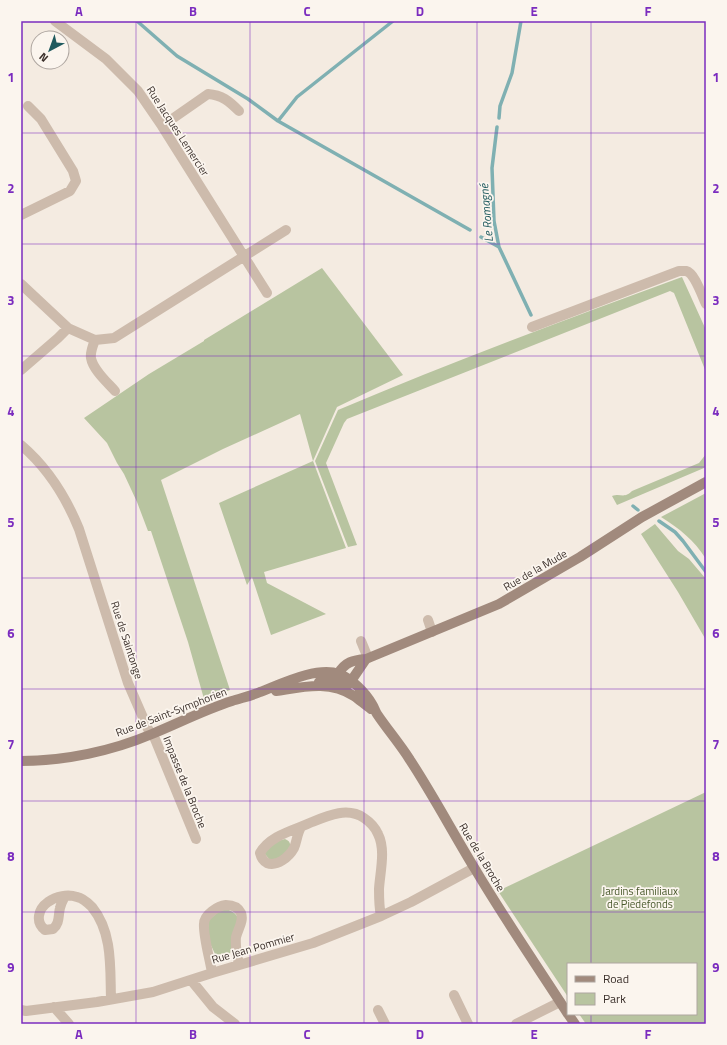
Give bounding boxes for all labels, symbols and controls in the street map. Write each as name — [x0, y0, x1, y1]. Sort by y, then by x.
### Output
text: A — [75, 1, 83, 21]
text: B — [189, 1, 197, 21]
text: C — [303, 1, 311, 21]
text: D — [416, 1, 424, 21]
text: E — [530, 1, 538, 21]
text: F — [645, 1, 652, 21]
north arrow — [30, 30, 70, 70]
text: N — [35, 49, 52, 66]
text: 1 — [7, 67, 15, 87]
text: 1 — [712, 67, 720, 87]
street label: Rue Jacques Lemercier — [143, 83, 213, 179]
text: 2 — [7, 178, 15, 198]
text: 2 — [712, 178, 720, 198]
water label: Le Romagné — [474, 182, 498, 243]
text: 3 — [7, 290, 15, 310]
text: 3 — [712, 290, 720, 310]
text: 4 — [7, 401, 15, 421]
text: 4 — [712, 401, 720, 421]
text: 5 — [7, 512, 15, 532]
text: 5 — [712, 512, 720, 532]
street label: Rue de la Mude — [500, 545, 570, 595]
street label: Rue de Saintonge — [107, 599, 147, 681]
text: 6 — [7, 623, 15, 643]
text: 6 — [712, 623, 720, 643]
street label: Rue de Saint-Symphorien — [113, 683, 229, 741]
street label: Impasse de la Broche — [159, 733, 211, 831]
text: 7 — [7, 734, 15, 754]
text: 7 — [712, 734, 720, 754]
street label: Rue de la Broche — [455, 820, 509, 895]
text: 8 — [7, 846, 15, 866]
text: 8 — [712, 846, 720, 866]
park label: Jardins familiaux de Piedefonds — [602, 883, 678, 912]
street label: Rue Jean Pommier — [210, 928, 296, 967]
text: 9 — [7, 957, 15, 977]
text: 9 — [712, 957, 720, 977]
legend — [567, 963, 697, 1015]
text: Road — [603, 969, 629, 988]
text: Park — [603, 989, 626, 1008]
text: A — [75, 1024, 83, 1044]
text: B — [189, 1024, 197, 1044]
text: C — [303, 1024, 311, 1044]
text: D — [416, 1024, 424, 1044]
text: E — [530, 1024, 538, 1044]
text: F — [645, 1024, 652, 1044]

